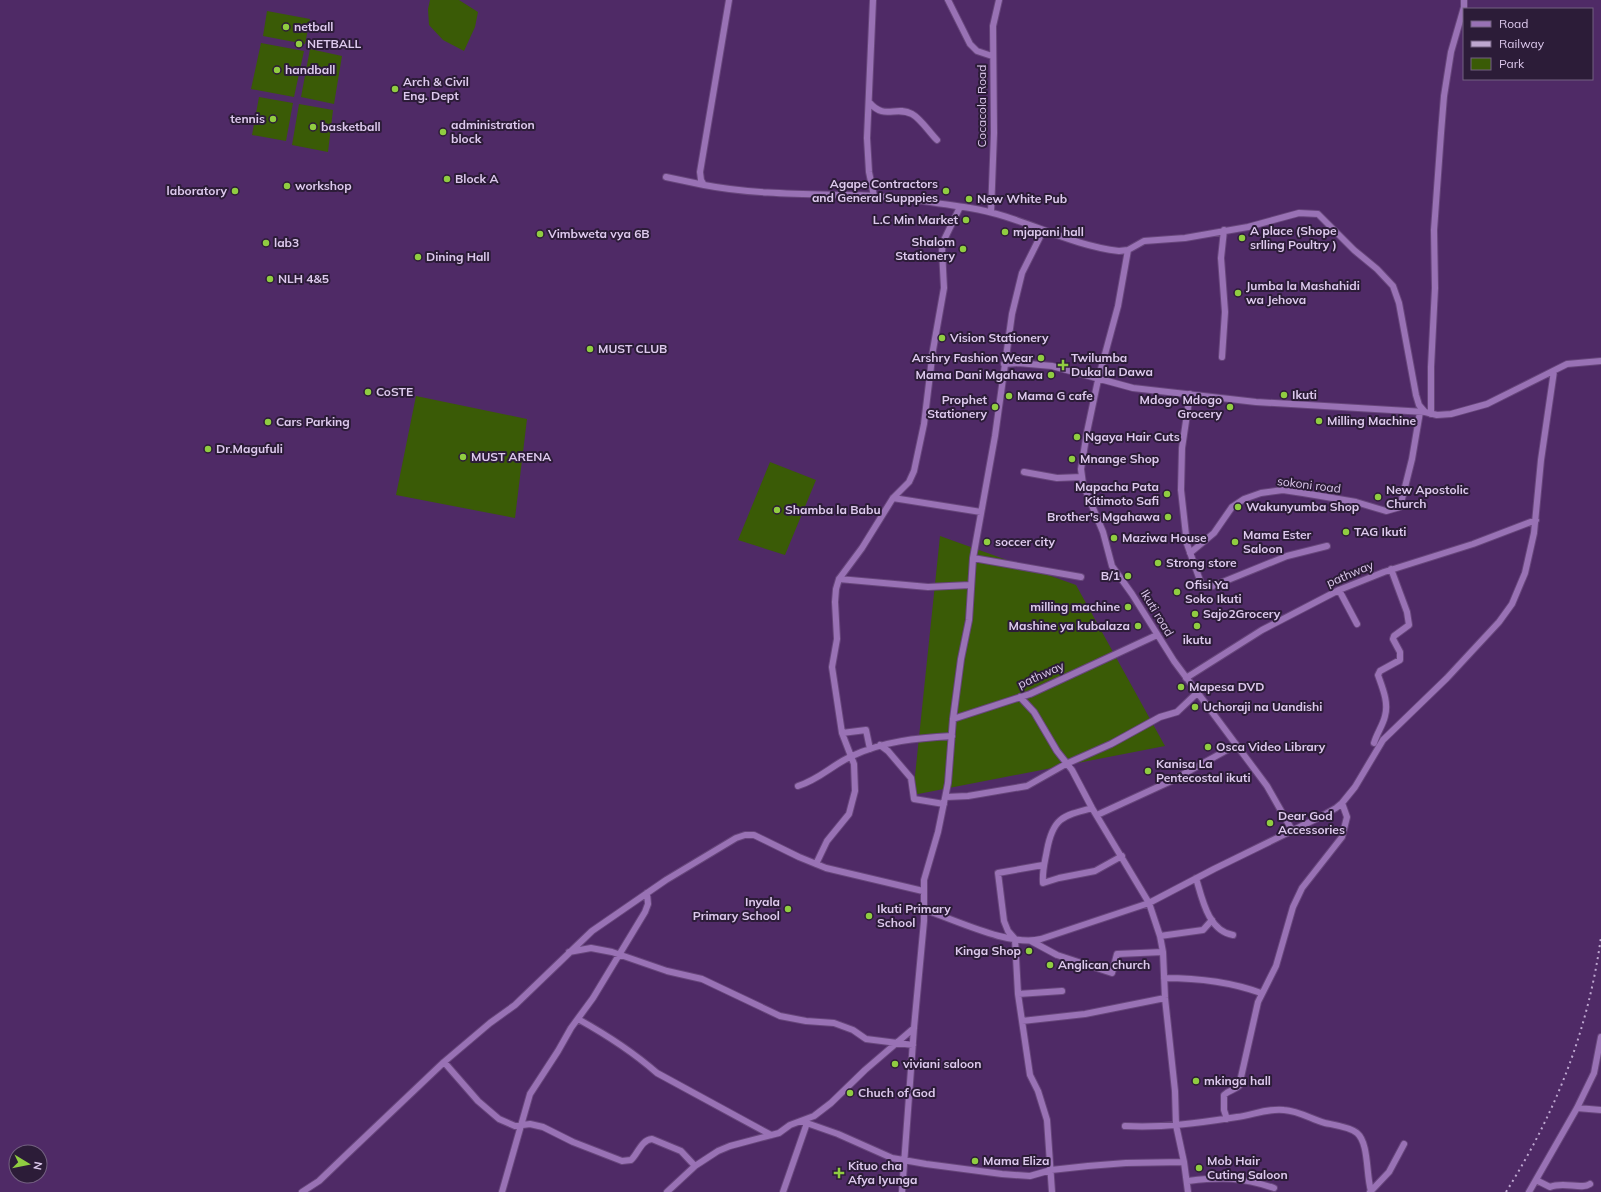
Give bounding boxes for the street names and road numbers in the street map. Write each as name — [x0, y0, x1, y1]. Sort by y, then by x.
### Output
street label: Cocacola Road — [974, 64, 989, 148]
street label: sokoni road — [1276, 473, 1342, 496]
street label: pathway — [1324, 557, 1376, 590]
street label: Ikuti road — [1138, 587, 1177, 639]
street label: pathway — [1015, 657, 1067, 691]

